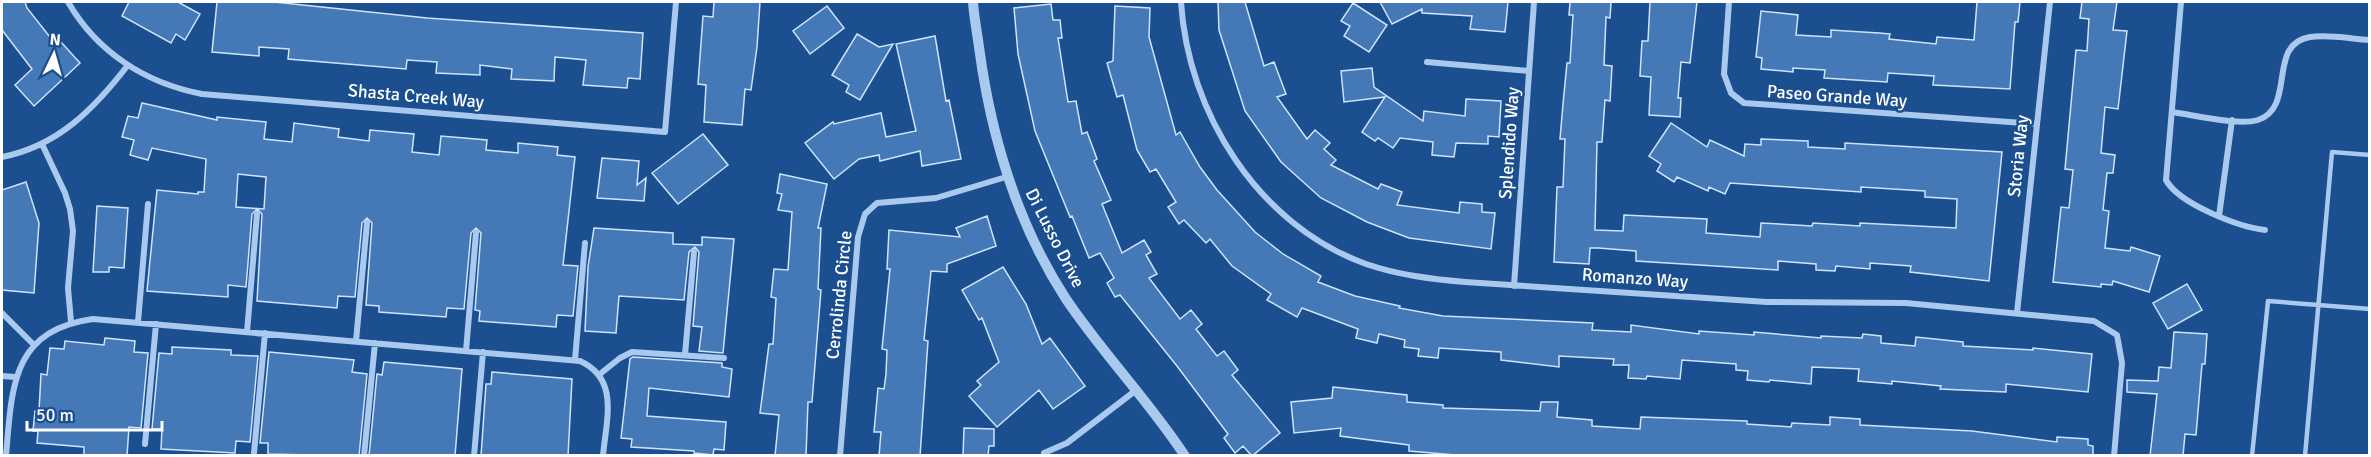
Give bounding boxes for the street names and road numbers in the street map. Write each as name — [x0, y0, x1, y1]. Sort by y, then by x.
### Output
street label: Shasta Creek Way — [347, 79, 485, 113]
street label: Paseo Grande Way — [1766, 80, 1908, 112]
street label: Splendido Way — [1494, 85, 1524, 200]
street label: Storia Way — [2003, 113, 2033, 198]
street label: Di Lusso Drive — [1021, 185, 1089, 291]
street label: Cerrolinda Circle — [821, 230, 857, 360]
street label: Romanzo Way — [1581, 263, 1689, 293]

